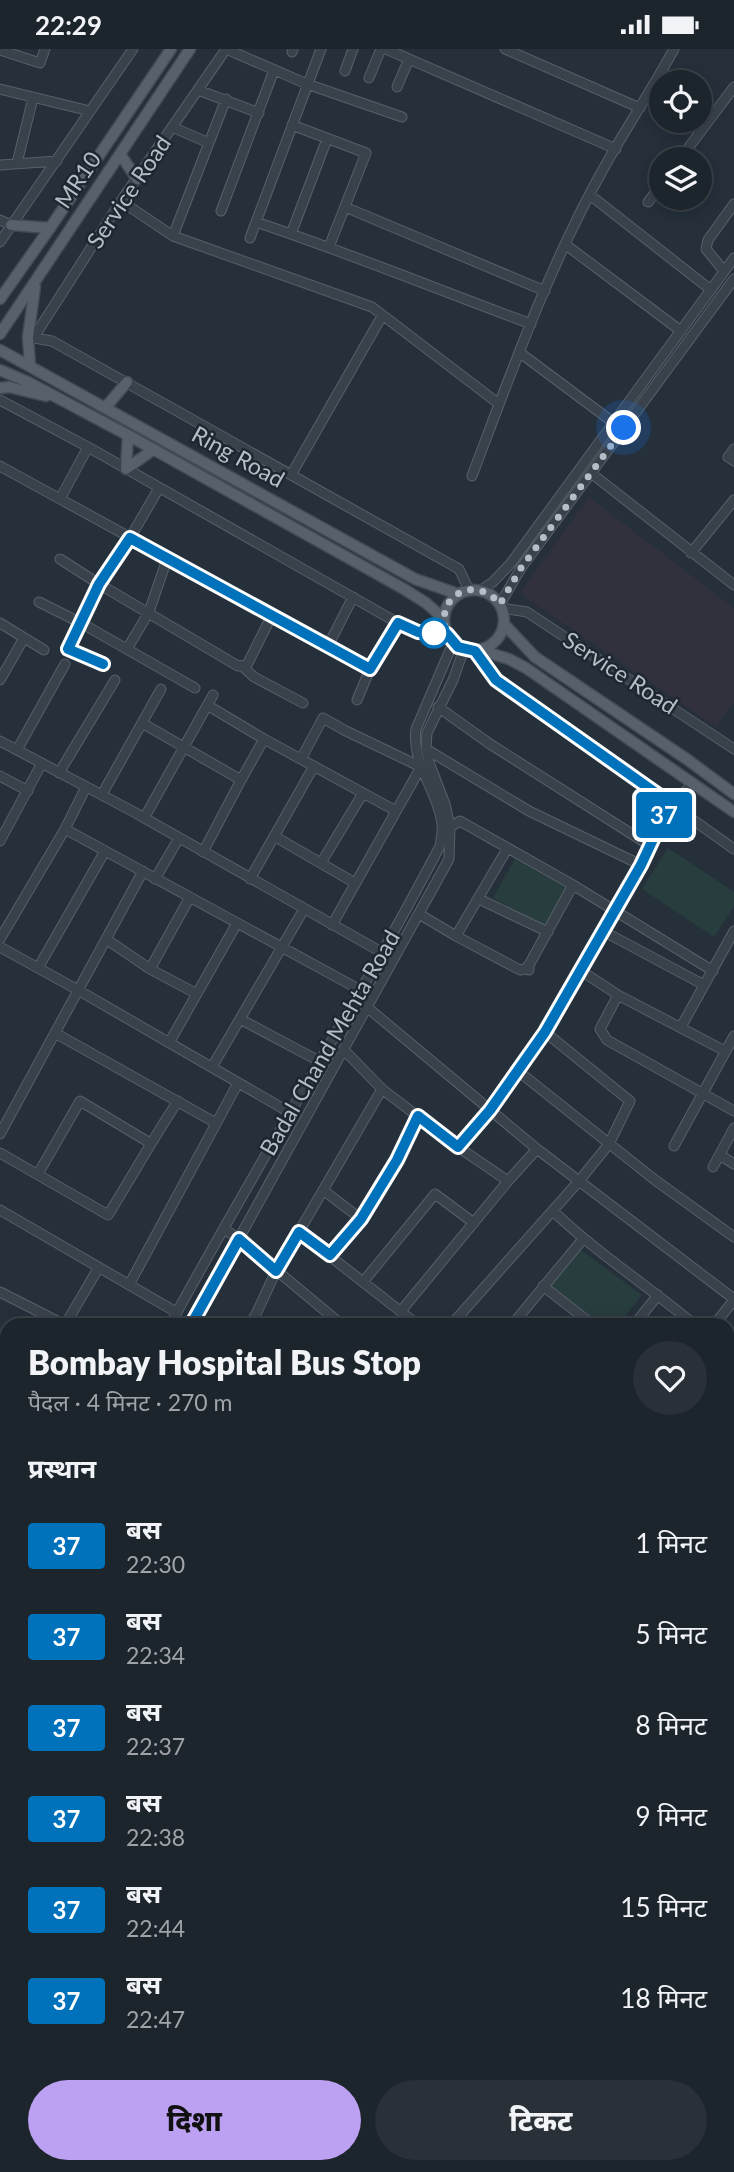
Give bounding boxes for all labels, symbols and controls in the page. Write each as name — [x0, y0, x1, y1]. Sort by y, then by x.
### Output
text: 22:29 — [35, 9, 102, 41]
map controls — [649, 70, 712, 210]
button: locate — [649, 70, 712, 133]
street label: Service Road — [80, 130, 176, 253]
street label: MR10 — [48, 146, 106, 213]
button: layers — [649, 147, 712, 210]
your location — [606, 410, 641, 445]
street label: Ring Road — [187, 419, 290, 493]
unlabelled marker — [419, 618, 449, 648]
street label: Service Road — [558, 625, 683, 719]
line badge: 37 — [632, 792, 696, 838]
text: 37 — [650, 800, 678, 829]
street label: Badal Chand Mehta Road — [253, 925, 405, 1160]
button: heart — [633, 1341, 707, 1415]
text: Bombay Hospital Bus Stop — [28, 1342, 421, 1382]
text: पैदल · 4 मिनट · 270 m — [28, 1388, 233, 1416]
text: प्रस्थान — [28, 1452, 96, 1484]
text: बस — [126, 1513, 161, 1545]
text: 1 मिनट — [635, 1527, 707, 1559]
text: 37 — [53, 1531, 80, 1560]
text: 22:30 — [126, 1550, 185, 1578]
text: बस — [126, 1604, 161, 1636]
text: 5 मिनट — [635, 1618, 707, 1650]
text: 37 — [53, 1622, 80, 1651]
text: 22:34 — [126, 1641, 185, 1669]
text: बस — [126, 1695, 161, 1727]
text: 8 मिनट — [635, 1709, 707, 1741]
text: 37 — [53, 1713, 80, 1742]
text: 22:37 — [126, 1732, 185, 1760]
text: बस — [126, 1786, 161, 1818]
text: 9 मिनट — [635, 1800, 707, 1832]
text: 37 — [53, 1804, 80, 1833]
text: 22:38 — [126, 1823, 185, 1851]
text: बस — [126, 1877, 161, 1909]
text: 15 मिनट — [620, 1891, 707, 1923]
text: 37 — [53, 1895, 80, 1924]
text: 22:44 — [126, 1914, 185, 1942]
text: बस — [126, 1968, 161, 2000]
text: 18 मिनट — [620, 1982, 707, 2014]
text: 37 — [53, 1986, 80, 2015]
text: 22:47 — [126, 2005, 185, 2033]
button: दिशा — [28, 2080, 361, 2160]
button: टिकट — [375, 2080, 707, 2160]

